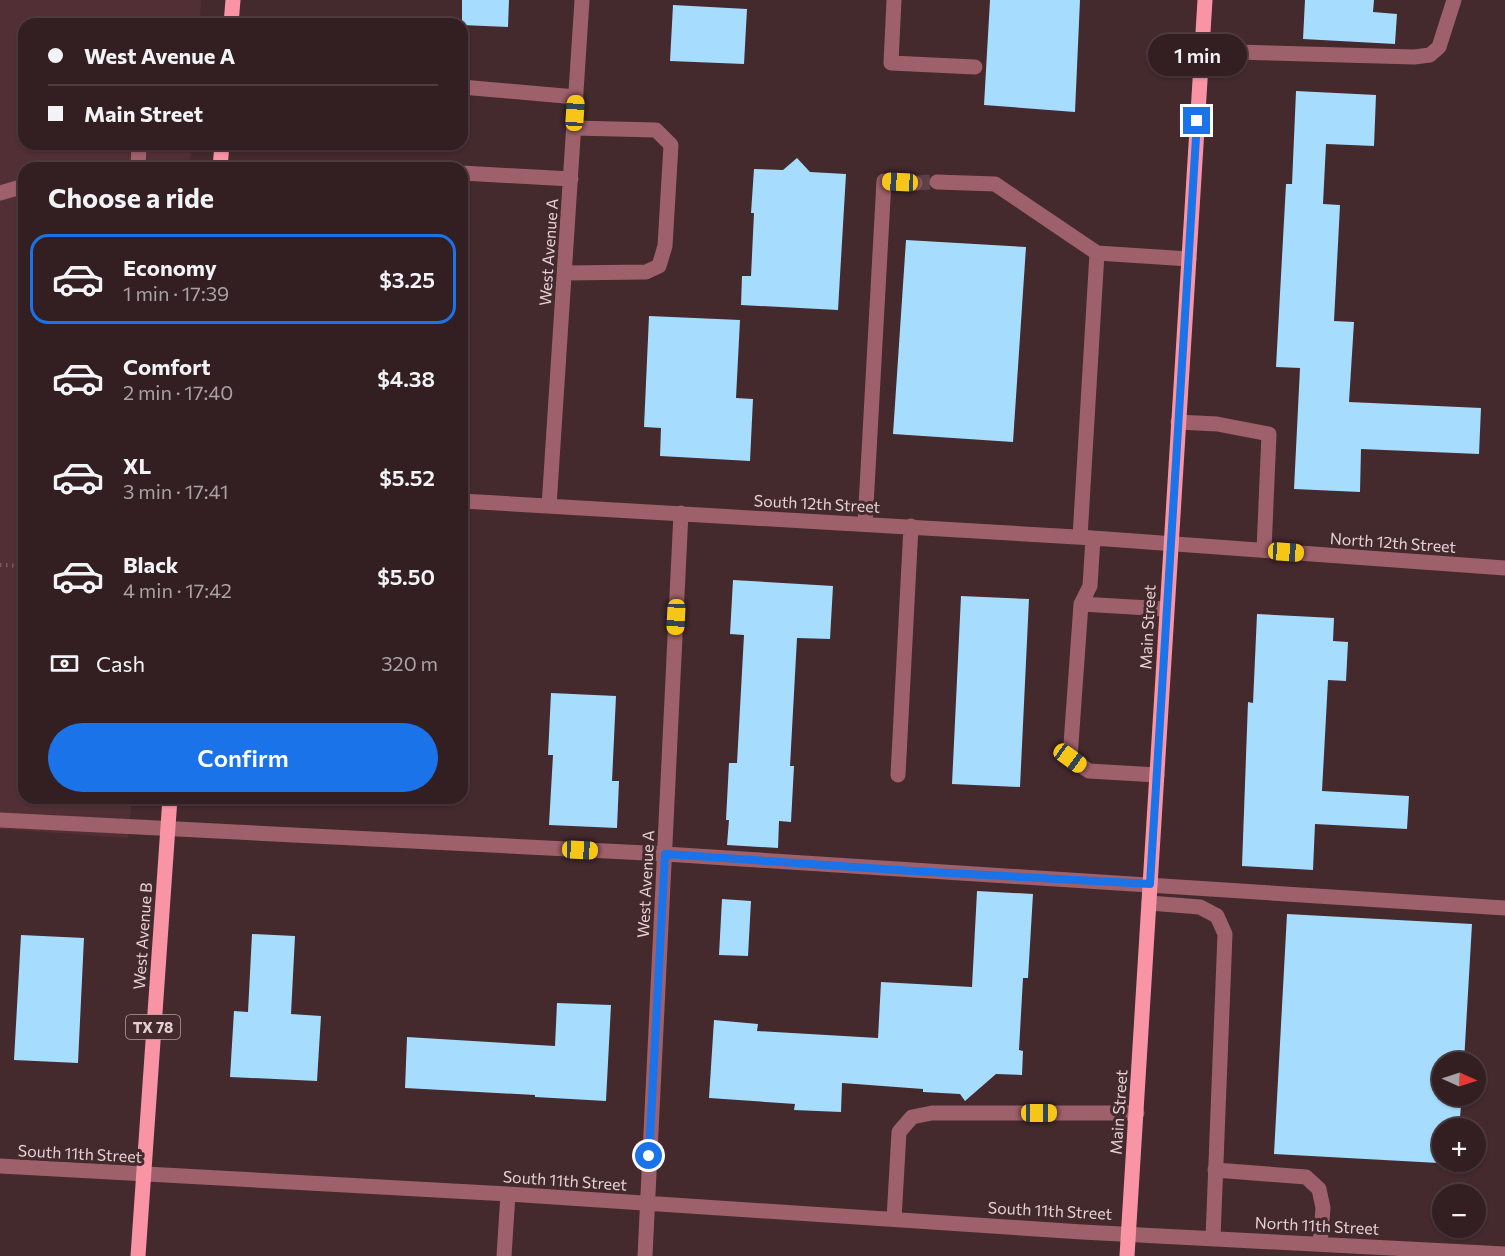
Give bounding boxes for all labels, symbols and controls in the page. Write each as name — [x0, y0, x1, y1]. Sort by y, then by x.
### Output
callout: 1 min — [1148, 34, 1246, 76]
text: West Avenue A — [84, 42, 235, 69]
text: 1 min — [1174, 43, 1221, 67]
car — [565, 94, 585, 132]
text: Main Street — [84, 100, 203, 127]
route end — [1183, 107, 1210, 134]
car — [882, 172, 918, 192]
text: Choose a ride — [48, 181, 214, 214]
street label: West Avenue A — [535, 197, 561, 307]
icon: car — [51, 252, 105, 306]
text: Economy — [123, 254, 217, 281]
text: $3.25 — [379, 266, 435, 293]
text: 1 min · 17:39 — [123, 281, 229, 305]
icon: car — [51, 351, 105, 405]
text: Comfort — [123, 353, 211, 380]
text: $4.38 — [377, 365, 435, 392]
text: 2 min · 17:40 — [123, 380, 233, 404]
icon: car — [51, 450, 105, 504]
text: XL — [123, 452, 151, 479]
text: $5.52 — [379, 464, 435, 491]
text: 3 min · 17:41 — [123, 479, 228, 503]
street label: South 12th Street — [753, 490, 881, 516]
street label: North 12th Street — [1329, 528, 1457, 556]
car — [1267, 542, 1305, 562]
icon: car — [51, 549, 105, 603]
text: Black — [123, 551, 178, 578]
text: $5.50 — [377, 563, 435, 590]
text: 4 min · 17:42 — [123, 578, 232, 602]
street label: Main Street — [1135, 584, 1159, 670]
car — [666, 599, 686, 635]
icon: cash — [48, 647, 81, 680]
text: Cash — [96, 650, 145, 677]
text: 320 m — [381, 651, 438, 675]
button: Confirm — [48, 723, 438, 792]
car — [1050, 740, 1090, 776]
street label: West Avenue A — [633, 830, 657, 938]
car — [562, 840, 598, 860]
street label: West Avenue B — [129, 882, 155, 990]
road number: TX 78 — [126, 1015, 180, 1039]
north arrow — [1432, 1052, 1486, 1106]
map controls — [1432, 1052, 1486, 1238]
street label: Main Street — [1106, 1068, 1130, 1155]
car — [1021, 1104, 1057, 1122]
button: + — [1432, 1118, 1486, 1172]
street label: South 11th Street — [17, 1140, 143, 1166]
route start — [635, 1142, 662, 1169]
street label: South 11th Street — [502, 1166, 628, 1194]
button: − — [1432, 1184, 1486, 1238]
street label: South 11th Street — [987, 1197, 1113, 1223]
street label: North 11th Street — [1254, 1212, 1380, 1238]

